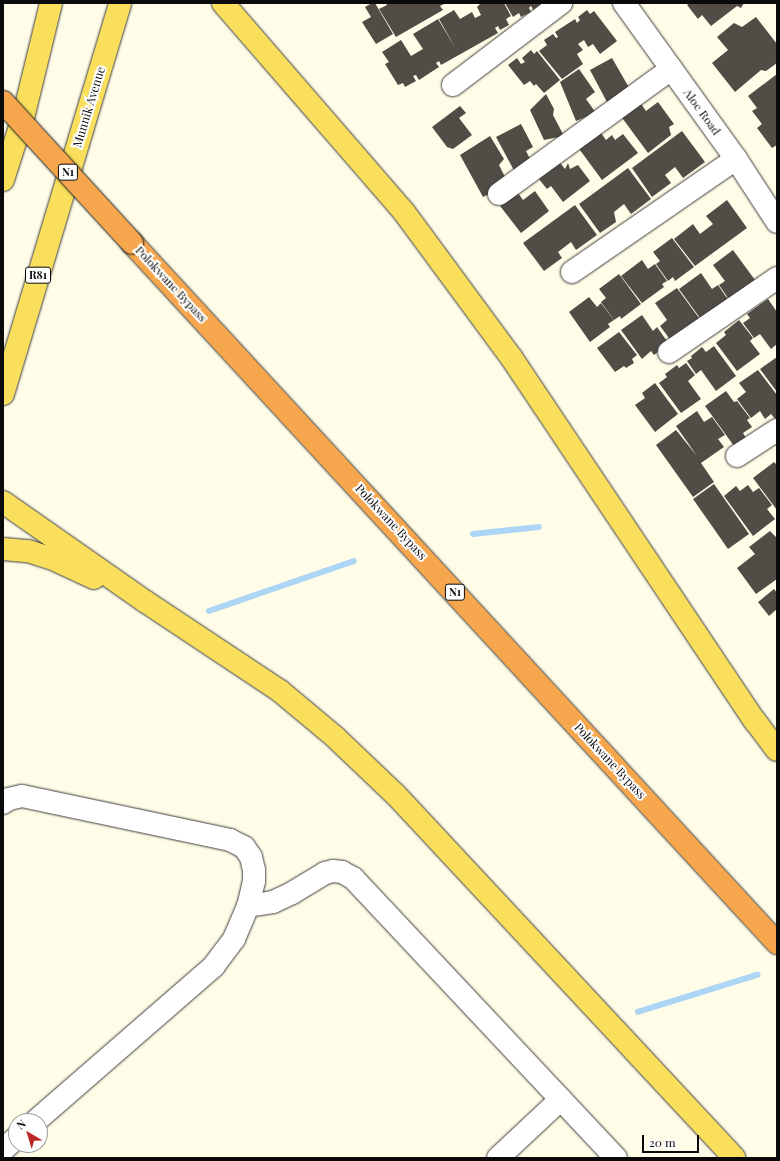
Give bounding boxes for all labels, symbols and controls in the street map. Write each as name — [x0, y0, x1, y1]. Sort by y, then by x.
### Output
street label: Munnik Avenue — [70, 65, 108, 149]
street label: Aloe Road — [680, 86, 724, 138]
road number: N1 — [57, 163, 79, 181]
street label: Polokwane Bypass — [132, 243, 210, 325]
road number: R81 — [25, 266, 51, 284]
street label: Polokwane Bypass — [352, 481, 430, 563]
road number: N1 — [444, 583, 466, 601]
street label: Polokwane Bypass — [571, 720, 649, 802]
north arrow — [8, 1113, 48, 1153]
text: N — [13, 1116, 29, 1132]
scale bar — [644, 1127, 701, 1153]
text: 20 m — [649, 1134, 676, 1150]

